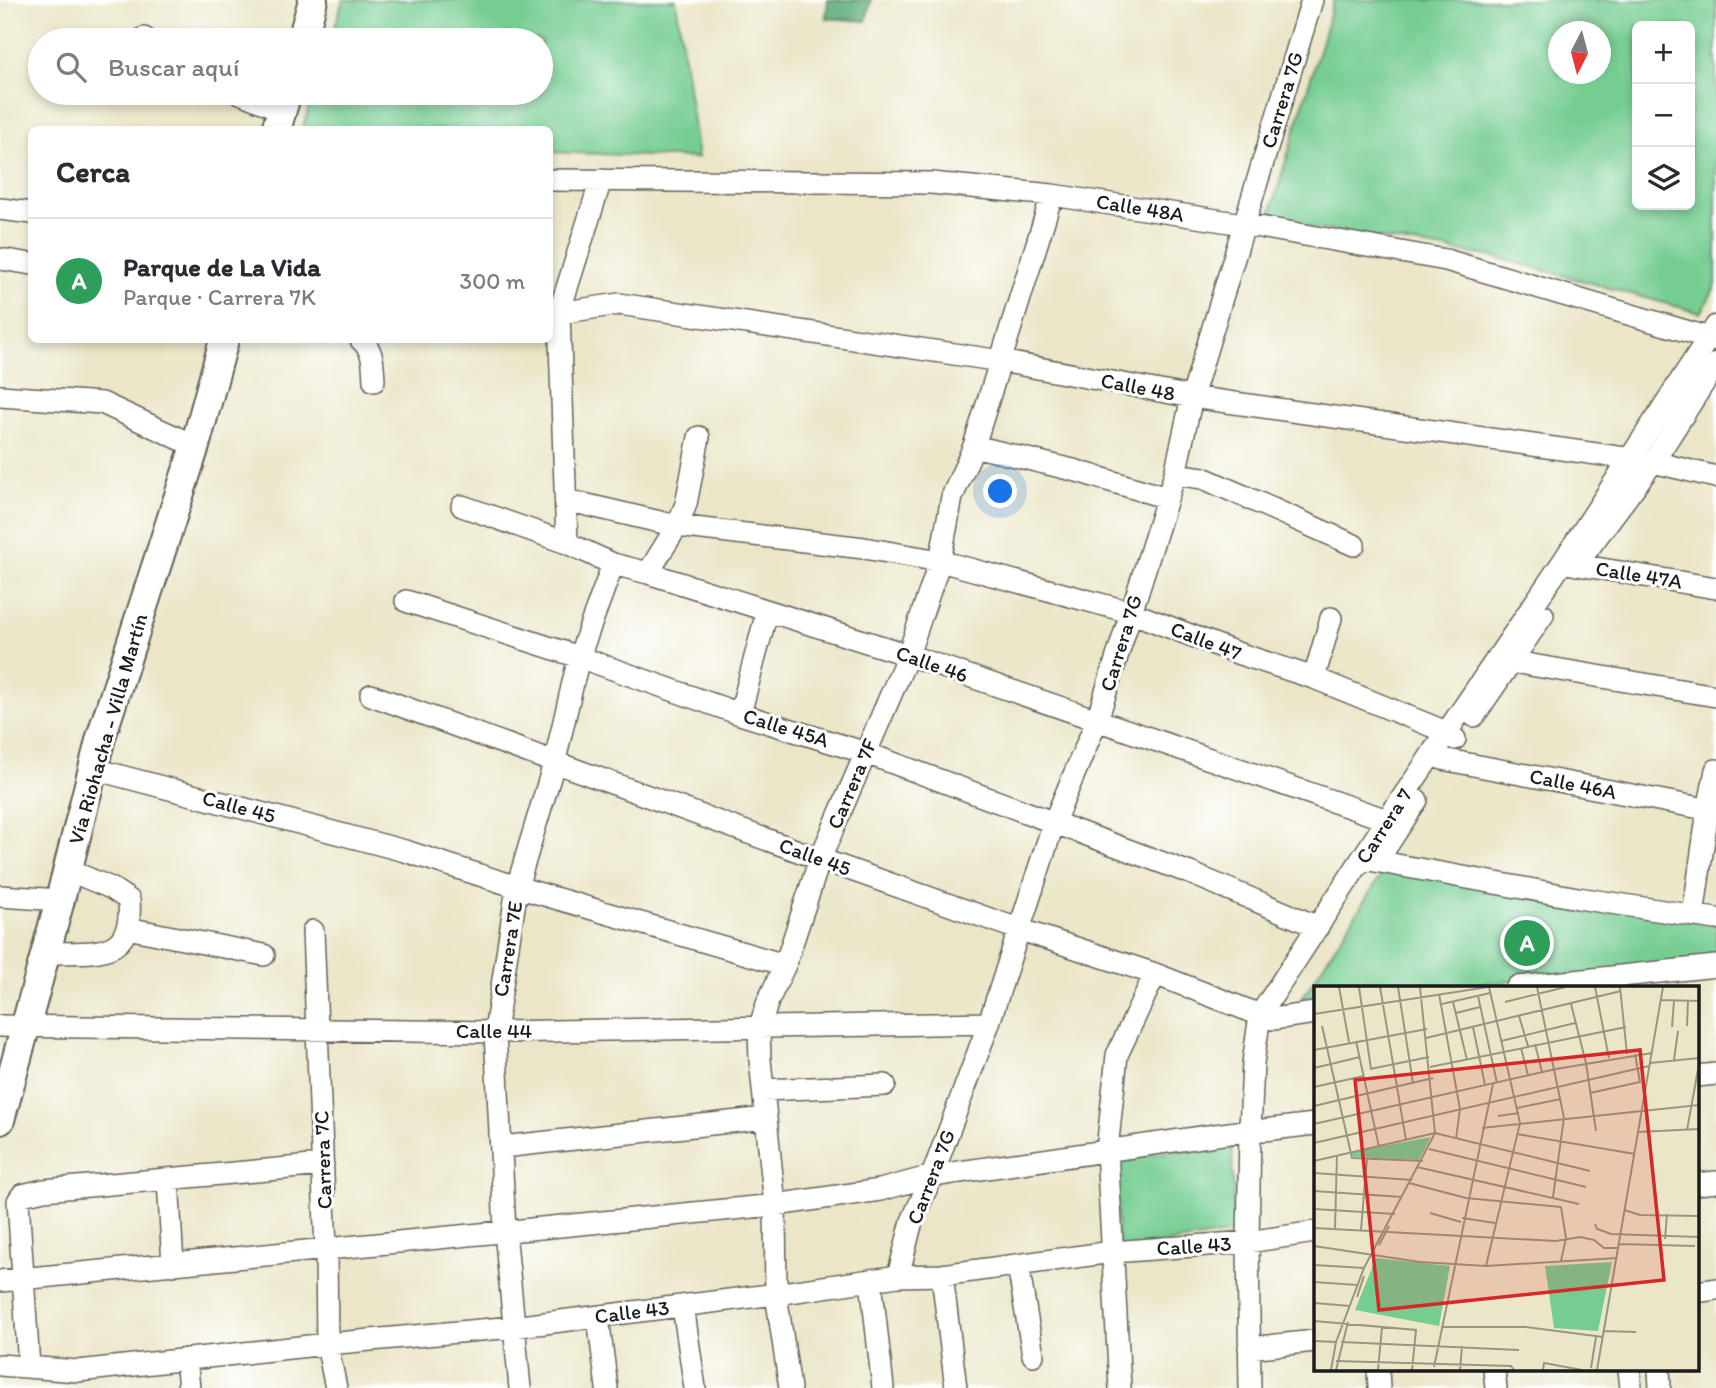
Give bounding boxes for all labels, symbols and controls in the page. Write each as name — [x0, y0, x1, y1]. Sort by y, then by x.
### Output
north arrow — [1548, 21, 1611, 84]
map controls — [1632, 21, 1695, 210]
button: + — [1632, 21, 1695, 84]
search box — [28, 28, 553, 105]
icon: search — [52, 48, 90, 86]
street label: Carrera 7G — [1255, 49, 1308, 151]
text: Buscar aquí — [108, 51, 239, 83]
button: − — [1632, 84, 1695, 147]
button: layers — [1632, 147, 1695, 210]
text: Cerca — [56, 153, 130, 190]
street label: Calle 48A — [1094, 188, 1186, 227]
text: Parque de La Vida — [123, 251, 321, 283]
text: A — [72, 267, 86, 295]
text: 300 m — [460, 267, 525, 295]
text: Parque · Carrera 7K — [123, 283, 316, 311]
street label: Calle 48 — [1099, 367, 1177, 406]
your location — [983, 474, 1017, 508]
street label: Calle 47A — [1594, 555, 1685, 594]
street label: Carrera 7G — [1094, 592, 1147, 694]
street label: Vía Riohacha - Villa Martín — [63, 611, 152, 847]
street label: Calle 47 — [1167, 616, 1245, 665]
street label: Calle 46 — [893, 640, 972, 688]
street label: Calle 45A — [740, 703, 832, 753]
street label: Carrera 7F — [821, 735, 882, 833]
street label: Calle 46A — [1527, 763, 1619, 804]
street label: Carrera 7 — [1350, 783, 1417, 868]
street label: Calle 45 — [200, 785, 278, 828]
street label: Calle 45 — [776, 832, 855, 881]
street label: Carrera 7E — [488, 899, 527, 999]
pin: A — [1504, 917, 1550, 969]
inset map — [1314, 986, 1698, 1370]
street label: Calle 44 — [456, 1018, 533, 1043]
street label: Carrera 7C — [308, 1110, 337, 1210]
street label: Carrera 7G — [901, 1126, 960, 1228]
street label: Calle 43 — [1156, 1230, 1232, 1261]
street label: Calle 43 — [593, 1295, 671, 1328]

